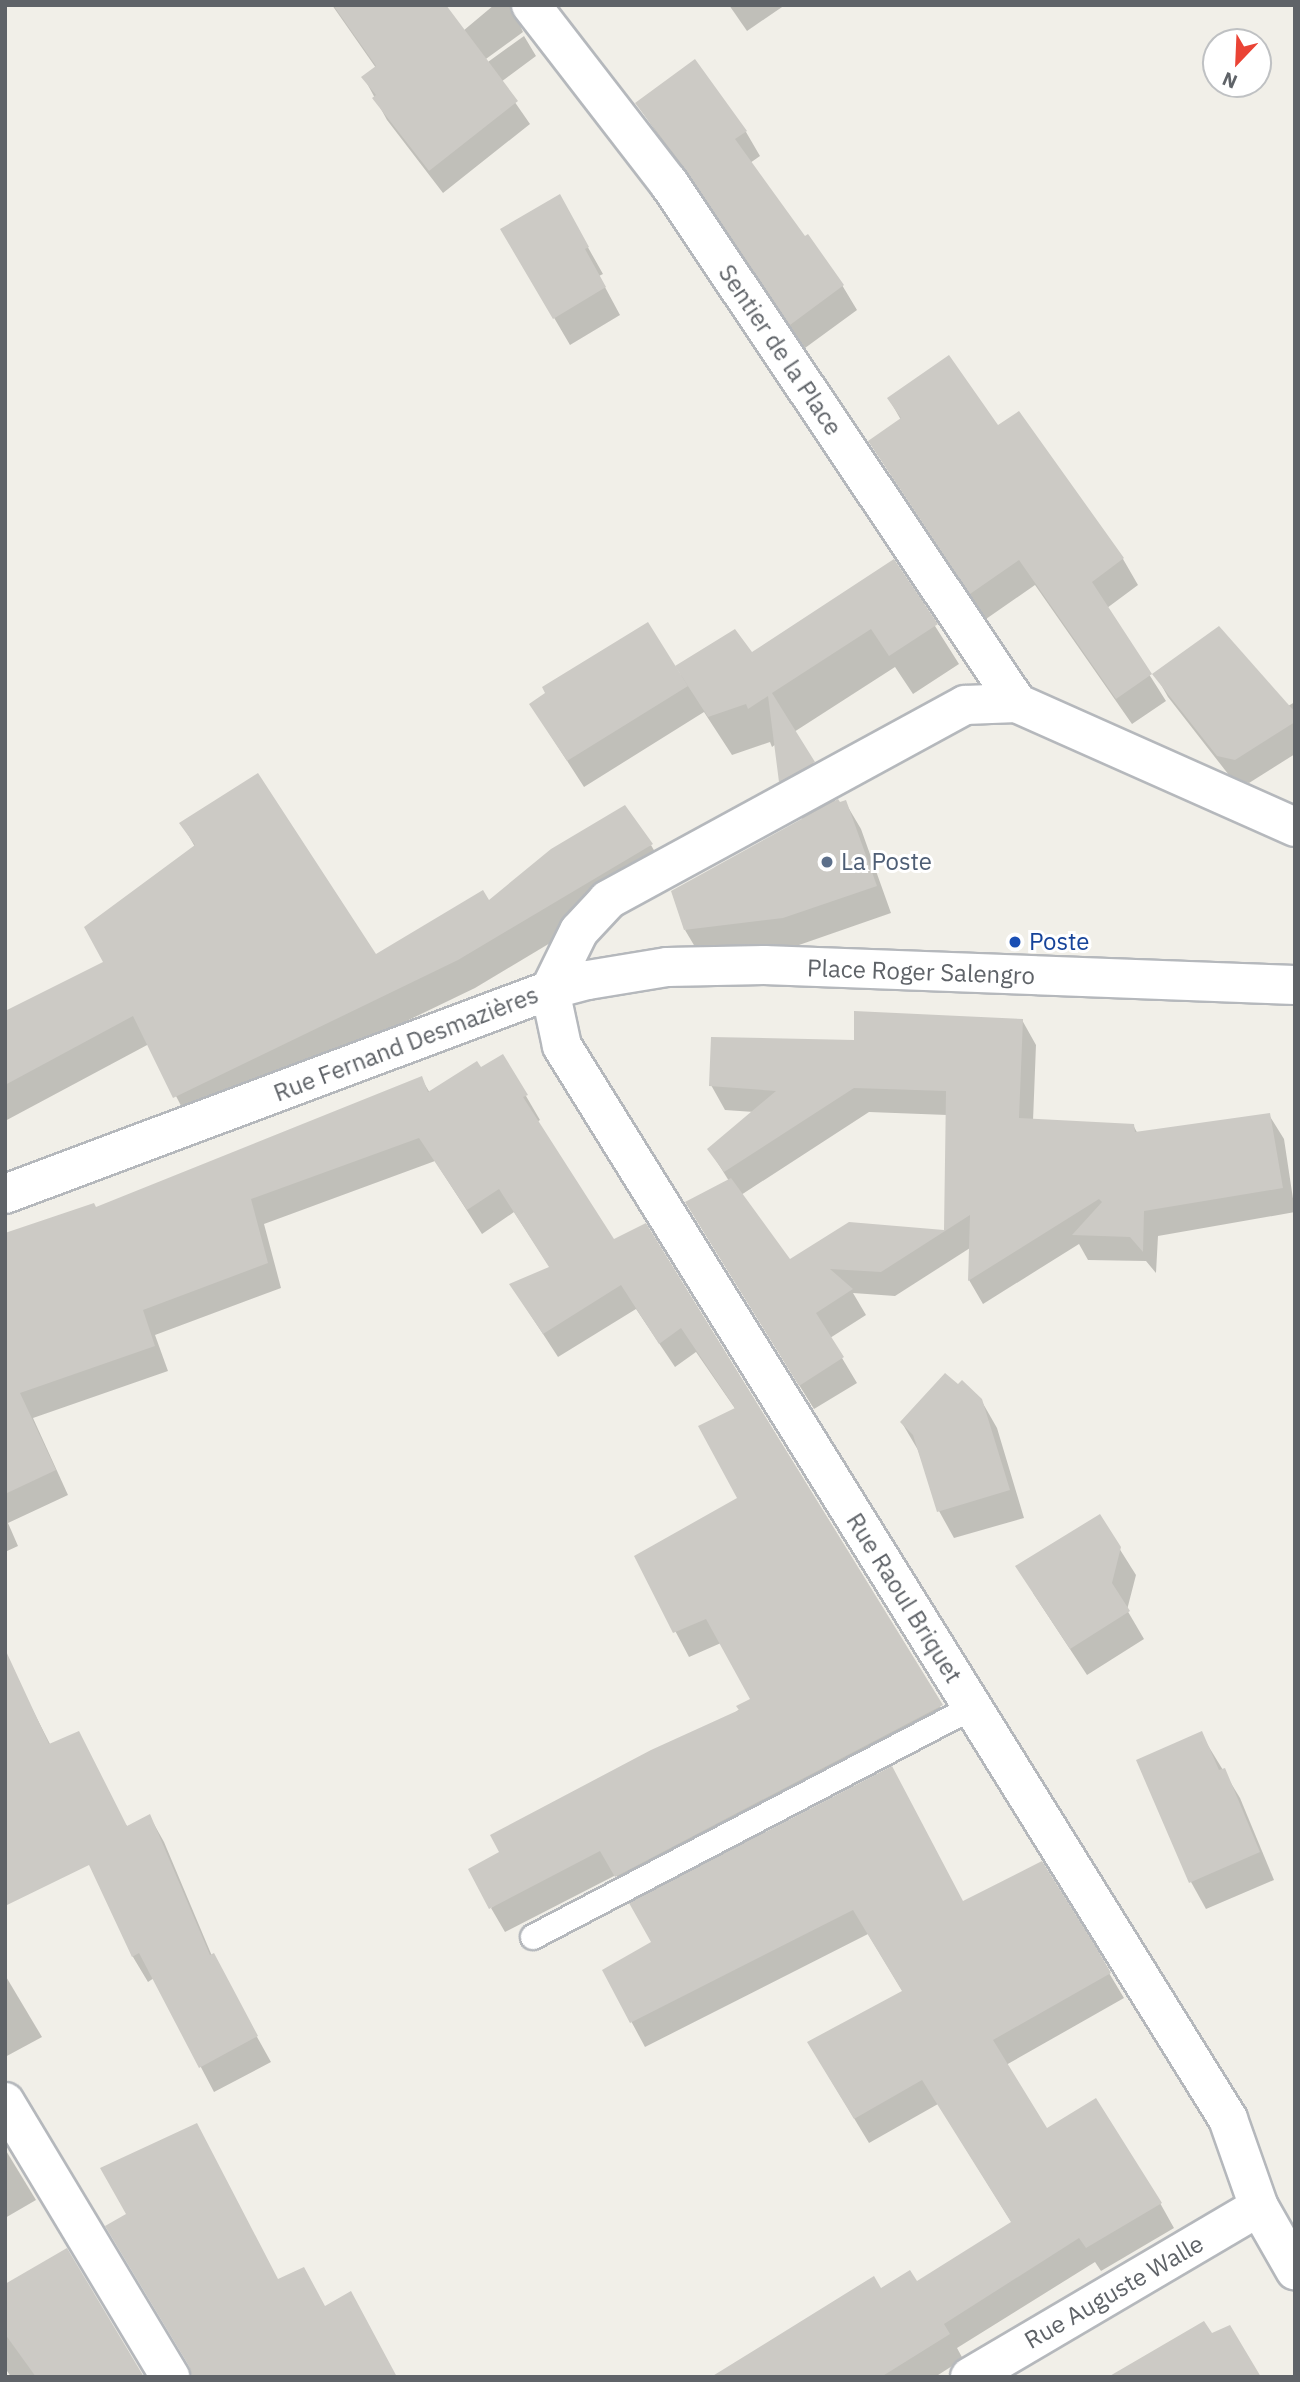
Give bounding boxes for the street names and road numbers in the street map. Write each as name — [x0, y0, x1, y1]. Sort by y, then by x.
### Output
street label: Sentier de la Place — [712, 259, 848, 441]
street label: Place Roger Salengro — [806, 954, 1036, 990]
street label: Rue Fernand Desmazières — [270, 980, 542, 1108]
street label: Rue Raoul Briquet — [840, 1508, 968, 1688]
street label: Rue Auguste Walle — [1019, 2229, 1209, 2355]

